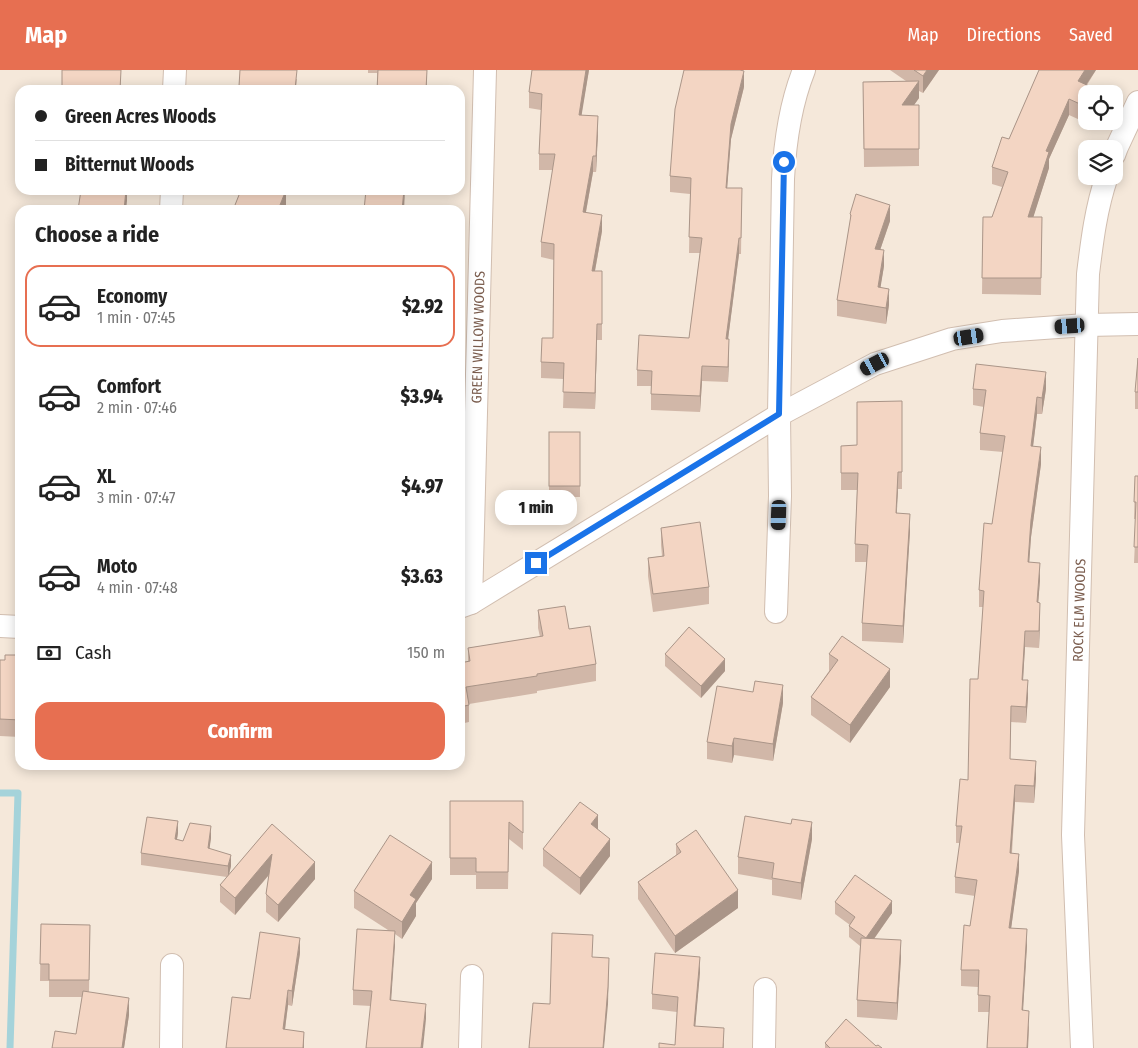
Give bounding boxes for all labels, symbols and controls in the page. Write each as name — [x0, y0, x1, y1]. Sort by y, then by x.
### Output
text: Map — [25, 21, 67, 49]
text: Map — [907, 24, 939, 46]
text: Directions — [967, 24, 1041, 46]
text: Saved — [1069, 24, 1113, 46]
map controls — [1078, 85, 1123, 185]
button: locate — [1078, 85, 1123, 130]
text: Green Acres Woods — [65, 105, 216, 128]
button: layers — [1078, 140, 1123, 185]
route start — [773, 151, 795, 173]
text: Bitternut Woods — [65, 153, 194, 176]
text: Choose a ride — [35, 221, 159, 248]
street label: GREEN WILLOW WOODS — [468, 271, 488, 403]
icon: car — [37, 284, 82, 329]
text: Economy — [97, 285, 167, 308]
text: $2.92 — [402, 295, 443, 318]
text: 1 min · 07:45 — [97, 308, 175, 327]
car — [1054, 317, 1085, 335]
car — [953, 327, 984, 347]
car — [858, 350, 891, 378]
icon: car — [37, 374, 82, 419]
text: Comfort — [97, 375, 161, 398]
text: $3.94 — [400, 385, 443, 408]
text: 2 min · 07:46 — [97, 398, 177, 417]
icon: car — [37, 464, 82, 509]
text: XL — [97, 465, 116, 488]
text: $4.97 — [401, 475, 443, 498]
text: 3 min · 07:47 — [97, 488, 175, 507]
callout: 1 min — [495, 490, 577, 526]
text: 1 min — [519, 498, 553, 517]
car — [770, 500, 787, 530]
route end — [525, 552, 547, 574]
icon: car — [37, 554, 82, 599]
text: Moto — [97, 555, 137, 578]
street label: ROCK ELM WOODS — [1069, 558, 1089, 662]
text: $3.63 — [401, 565, 443, 588]
text: 4 min · 07:48 — [97, 578, 178, 597]
icon: cash — [35, 639, 63, 667]
text: Cash — [75, 641, 112, 664]
text: 150 m — [407, 643, 445, 662]
button: Confirm — [35, 702, 445, 760]

